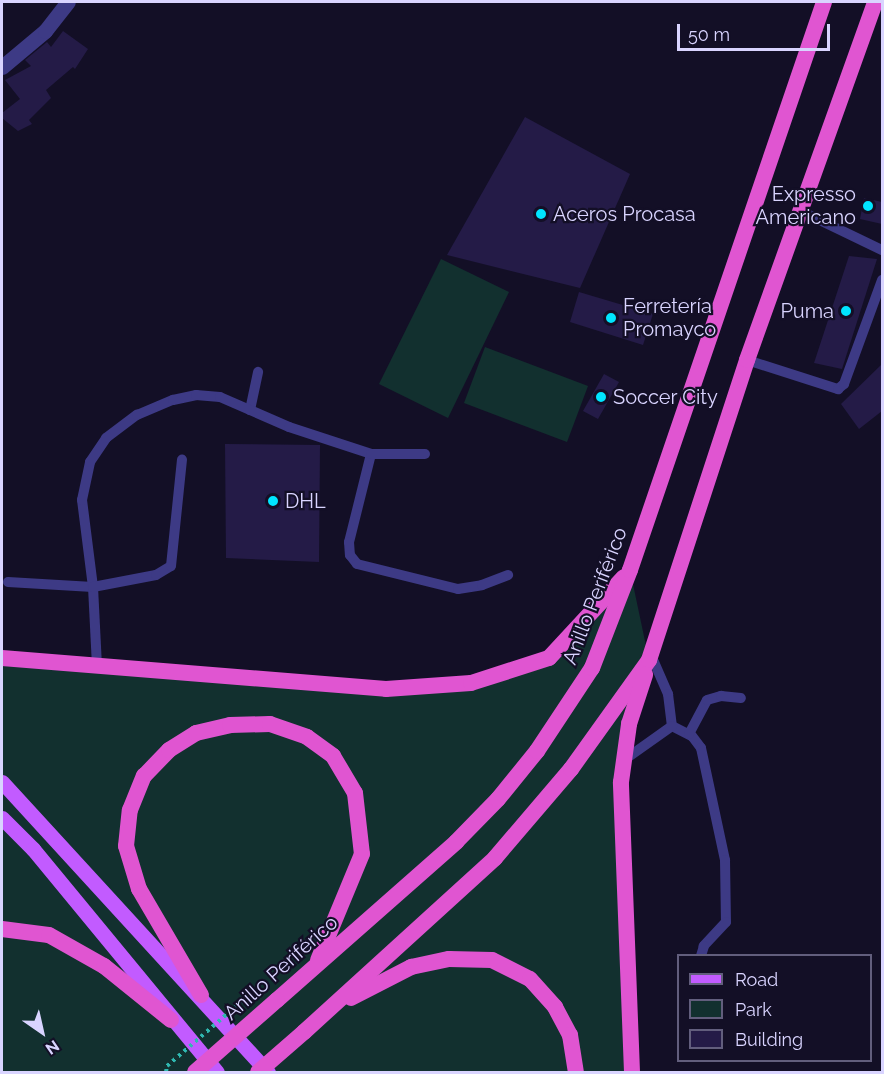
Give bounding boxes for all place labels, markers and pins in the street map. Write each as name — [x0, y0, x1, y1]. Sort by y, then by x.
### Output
place label: Expresso Americano — [756, 183, 856, 230]
marker: Expresso Americano — [861, 199, 875, 213]
place label: Aceros Procasa — [553, 202, 696, 226]
marker: Aceros Procasa — [534, 207, 548, 221]
place label: Ferretería Promayco — [623, 294, 716, 341]
place label: Puma — [780, 299, 834, 323]
marker: Puma — [839, 304, 853, 318]
marker: Ferretería Promayco — [604, 311, 618, 325]
place label: Soccer City — [613, 385, 718, 409]
marker: Soccer City — [594, 390, 608, 404]
place label: DHL — [285, 489, 326, 513]
marker: DHL — [266, 494, 280, 508]

